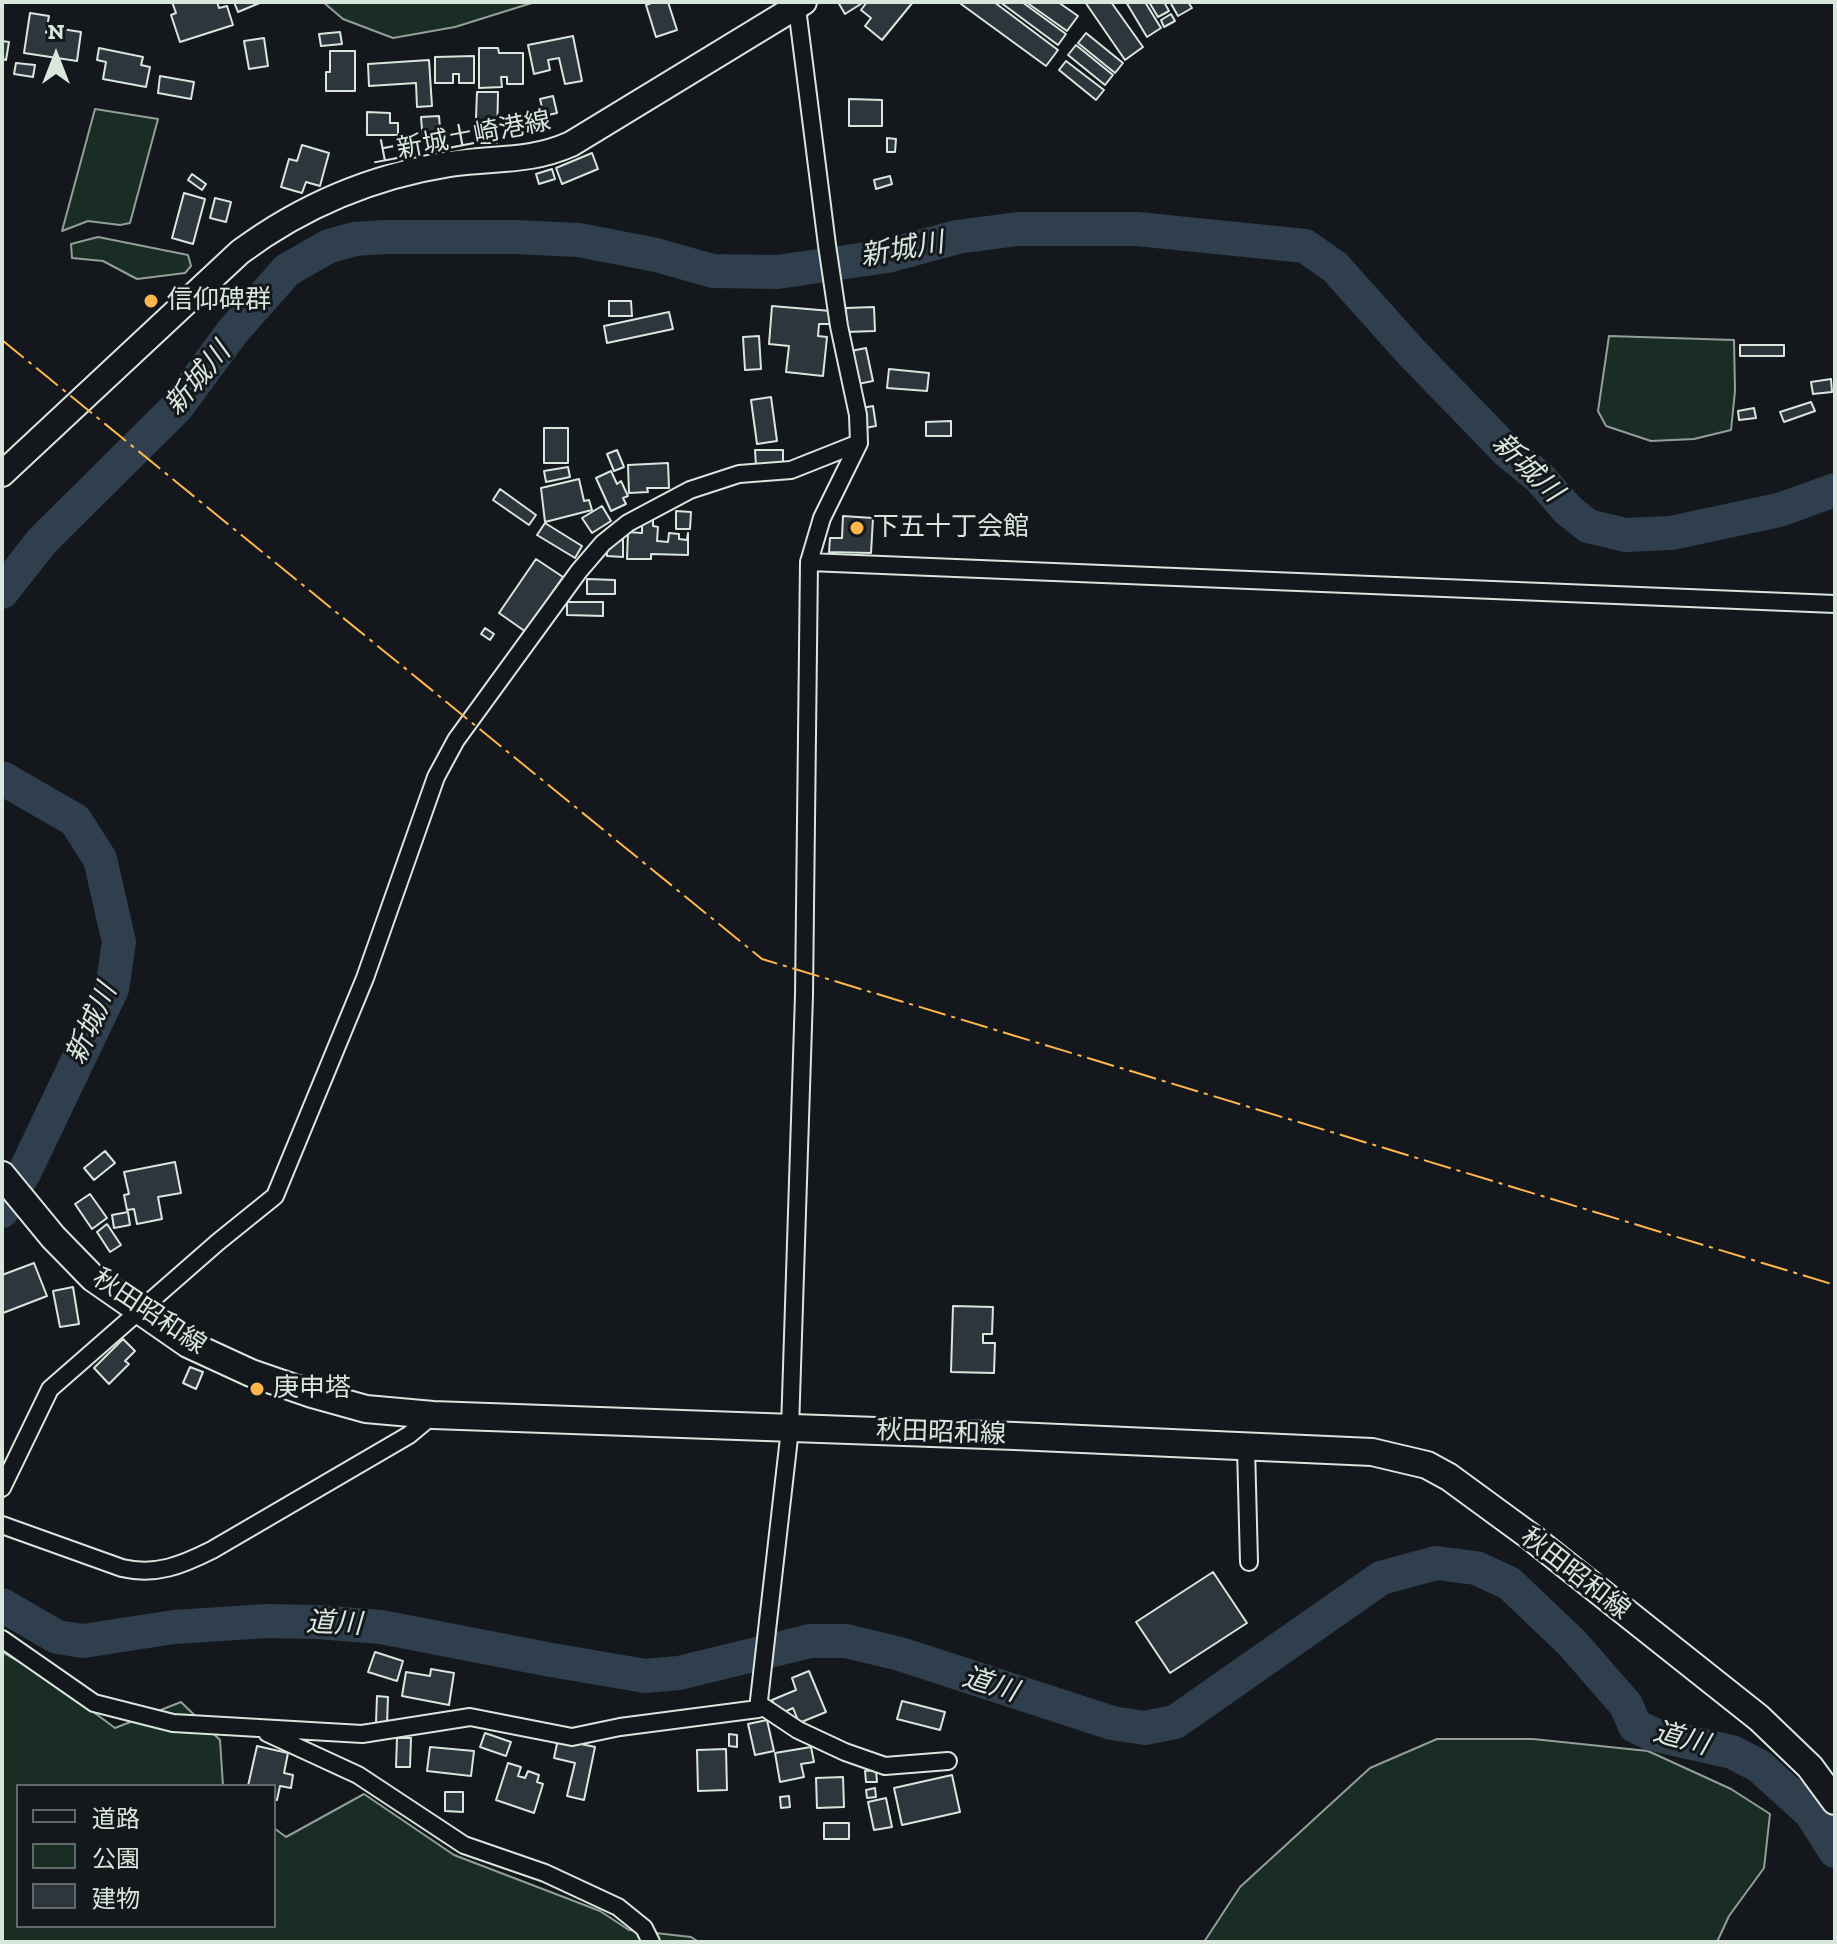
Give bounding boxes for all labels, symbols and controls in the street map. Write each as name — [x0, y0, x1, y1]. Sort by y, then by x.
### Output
north arrow — [16, 16, 96, 96]
text: N — [48, 18, 64, 45]
street label: 上新城土崎港線 — [369, 105, 553, 171]
water label: 新城川 — [858, 226, 946, 274]
place label: 信仰碑群 — [167, 285, 271, 317]
marker: 信仰碑群 — [142, 292, 160, 310]
water label: 新城川 — [158, 336, 238, 422]
water label: 新城川 — [1485, 427, 1569, 509]
place label: 下五十丁会館 — [873, 512, 1029, 544]
marker: 下五十丁会館 — [848, 519, 866, 537]
water label: 新城川 — [60, 979, 124, 1069]
street label: 秋田昭和線 — [86, 1263, 212, 1361]
place label: 庚申塔 — [273, 1373, 351, 1405]
marker: 庚申塔 — [248, 1380, 266, 1398]
street label: 秋田昭和線 — [875, 1415, 1007, 1451]
street label: 秋田昭和線 — [1514, 1522, 1636, 1626]
water label: 道川 — [305, 1606, 363, 1642]
water label: 道川 — [958, 1661, 1022, 1709]
water label: 道川 — [1650, 1716, 1712, 1762]
legend — [16, 1784, 276, 1928]
text: 道路 — [92, 1804, 140, 1833]
text: 公園 — [92, 1844, 140, 1873]
text: 建物 — [92, 1884, 140, 1913]

